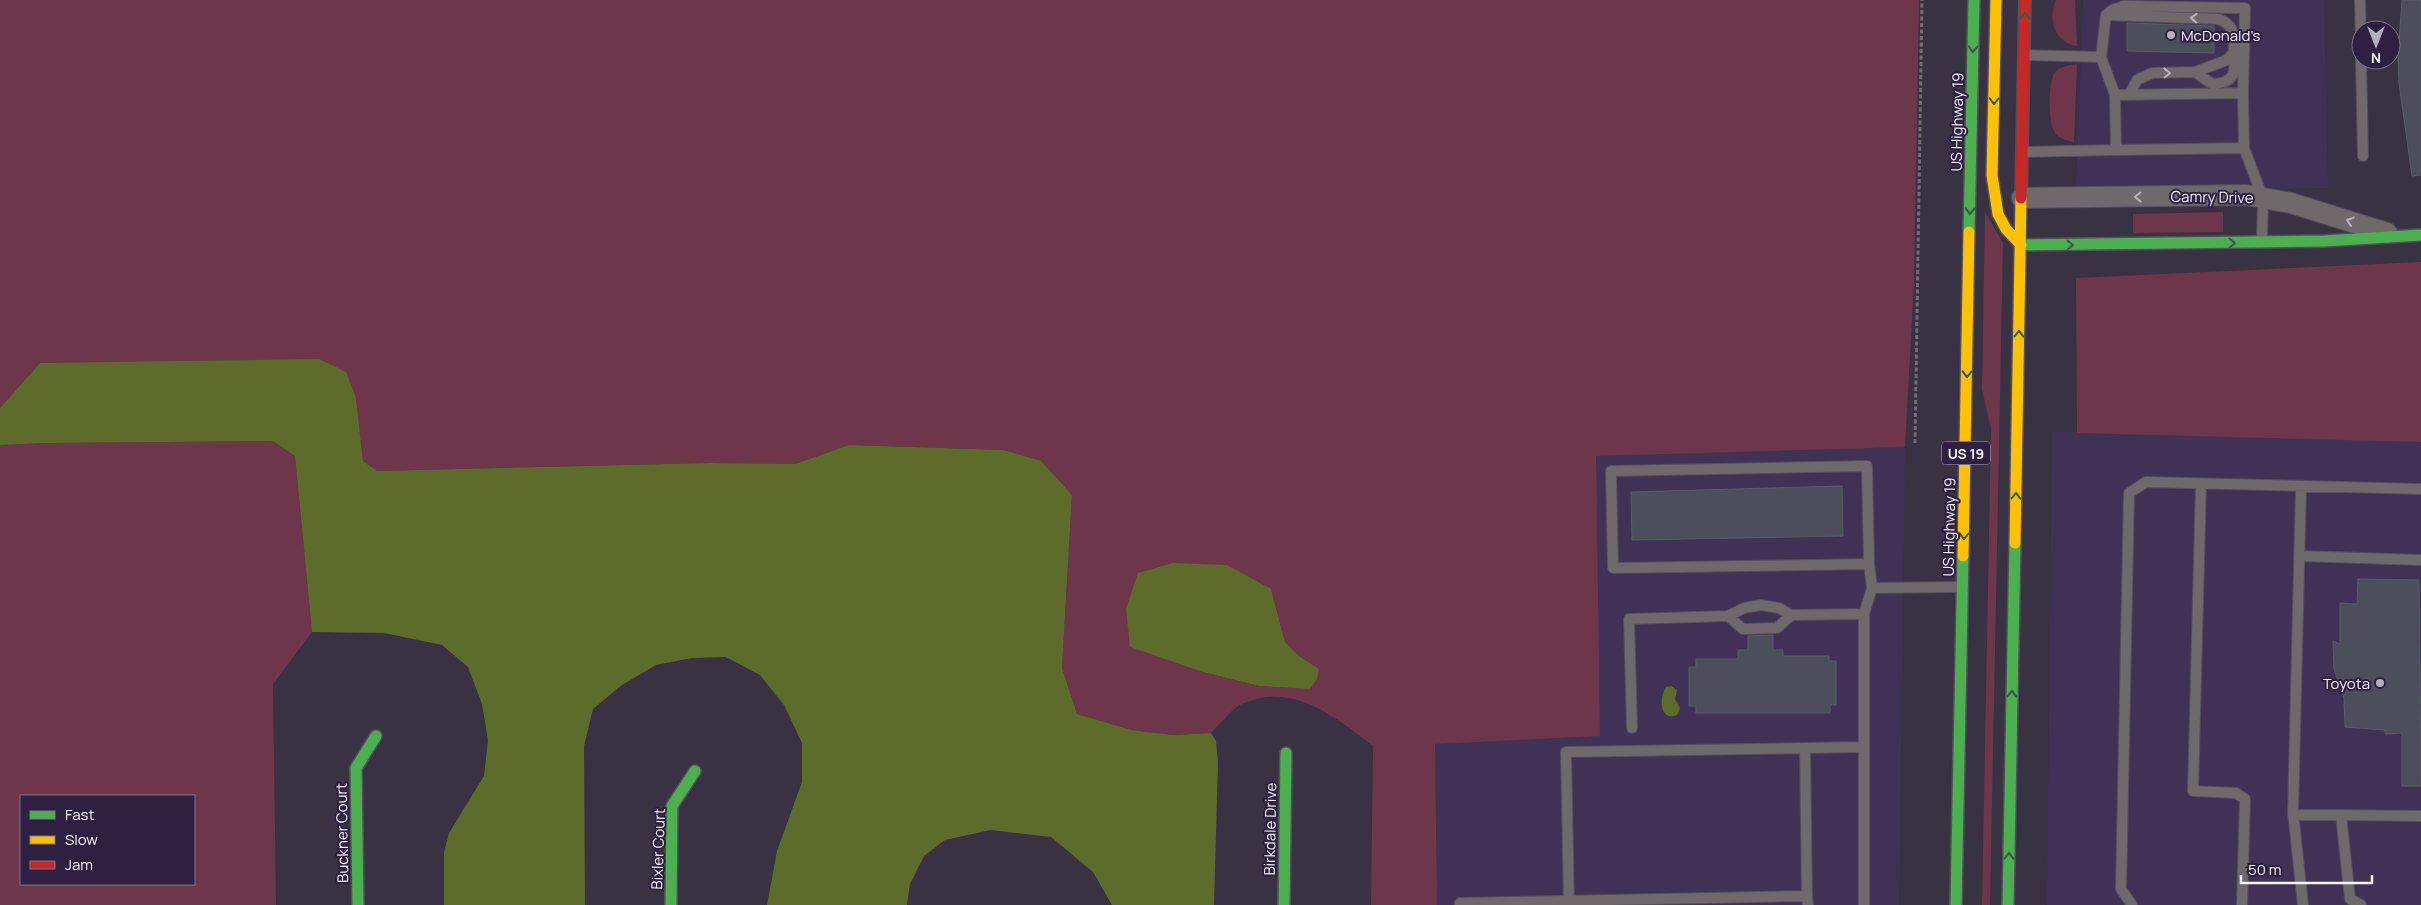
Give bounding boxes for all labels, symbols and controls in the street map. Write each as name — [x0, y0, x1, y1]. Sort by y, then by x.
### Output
one-way arrow — [2019, 11, 2030, 19]
one-way arrow — [2190, 13, 2198, 23]
north arrow — [2351, 20, 2401, 70]
place label: McDonald's — [2181, 25, 2260, 46]
marker: McDonald's — [2165, 29, 2177, 41]
one-way arrow — [1968, 45, 1979, 53]
text: N — [2371, 49, 2381, 68]
one-way arrow — [2163, 68, 2171, 78]
street label: US Highway 19 — [1946, 72, 1968, 172]
one-way arrow — [1989, 98, 1999, 105]
street label: Camry Drive — [2170, 186, 2254, 208]
one-way arrow — [2134, 192, 2142, 202]
one-way arrow — [1965, 208, 1975, 215]
one-way arrow — [2346, 217, 2354, 227]
one-way arrow — [2228, 238, 2236, 248]
one-way arrow — [2066, 240, 2074, 250]
one-way arrow — [2014, 330, 2024, 338]
one-way arrow — [1962, 370, 1972, 378]
road number: US 19 — [1942, 442, 1990, 464]
street label: US Highway 19 — [1938, 477, 1960, 577]
one-way arrow — [2011, 492, 2021, 500]
one-way arrow — [1959, 532, 1969, 540]
place label: Toyota — [2323, 673, 2370, 694]
marker: Toyota — [2374, 677, 2386, 689]
one-way arrow — [2007, 690, 2017, 698]
street label: Birkdale Drive — [1259, 782, 1281, 876]
street label: Buckner Court — [331, 783, 353, 883]
legend — [20, 795, 195, 885]
text: Fast — [65, 804, 94, 825]
street label: Bixler Court — [646, 808, 670, 890]
text: Slow — [65, 829, 98, 850]
one-way arrow — [2004, 852, 2014, 860]
scale bar — [2241, 852, 2372, 884]
text: Jam — [65, 854, 93, 875]
text: 50 m — [2248, 859, 2282, 880]

